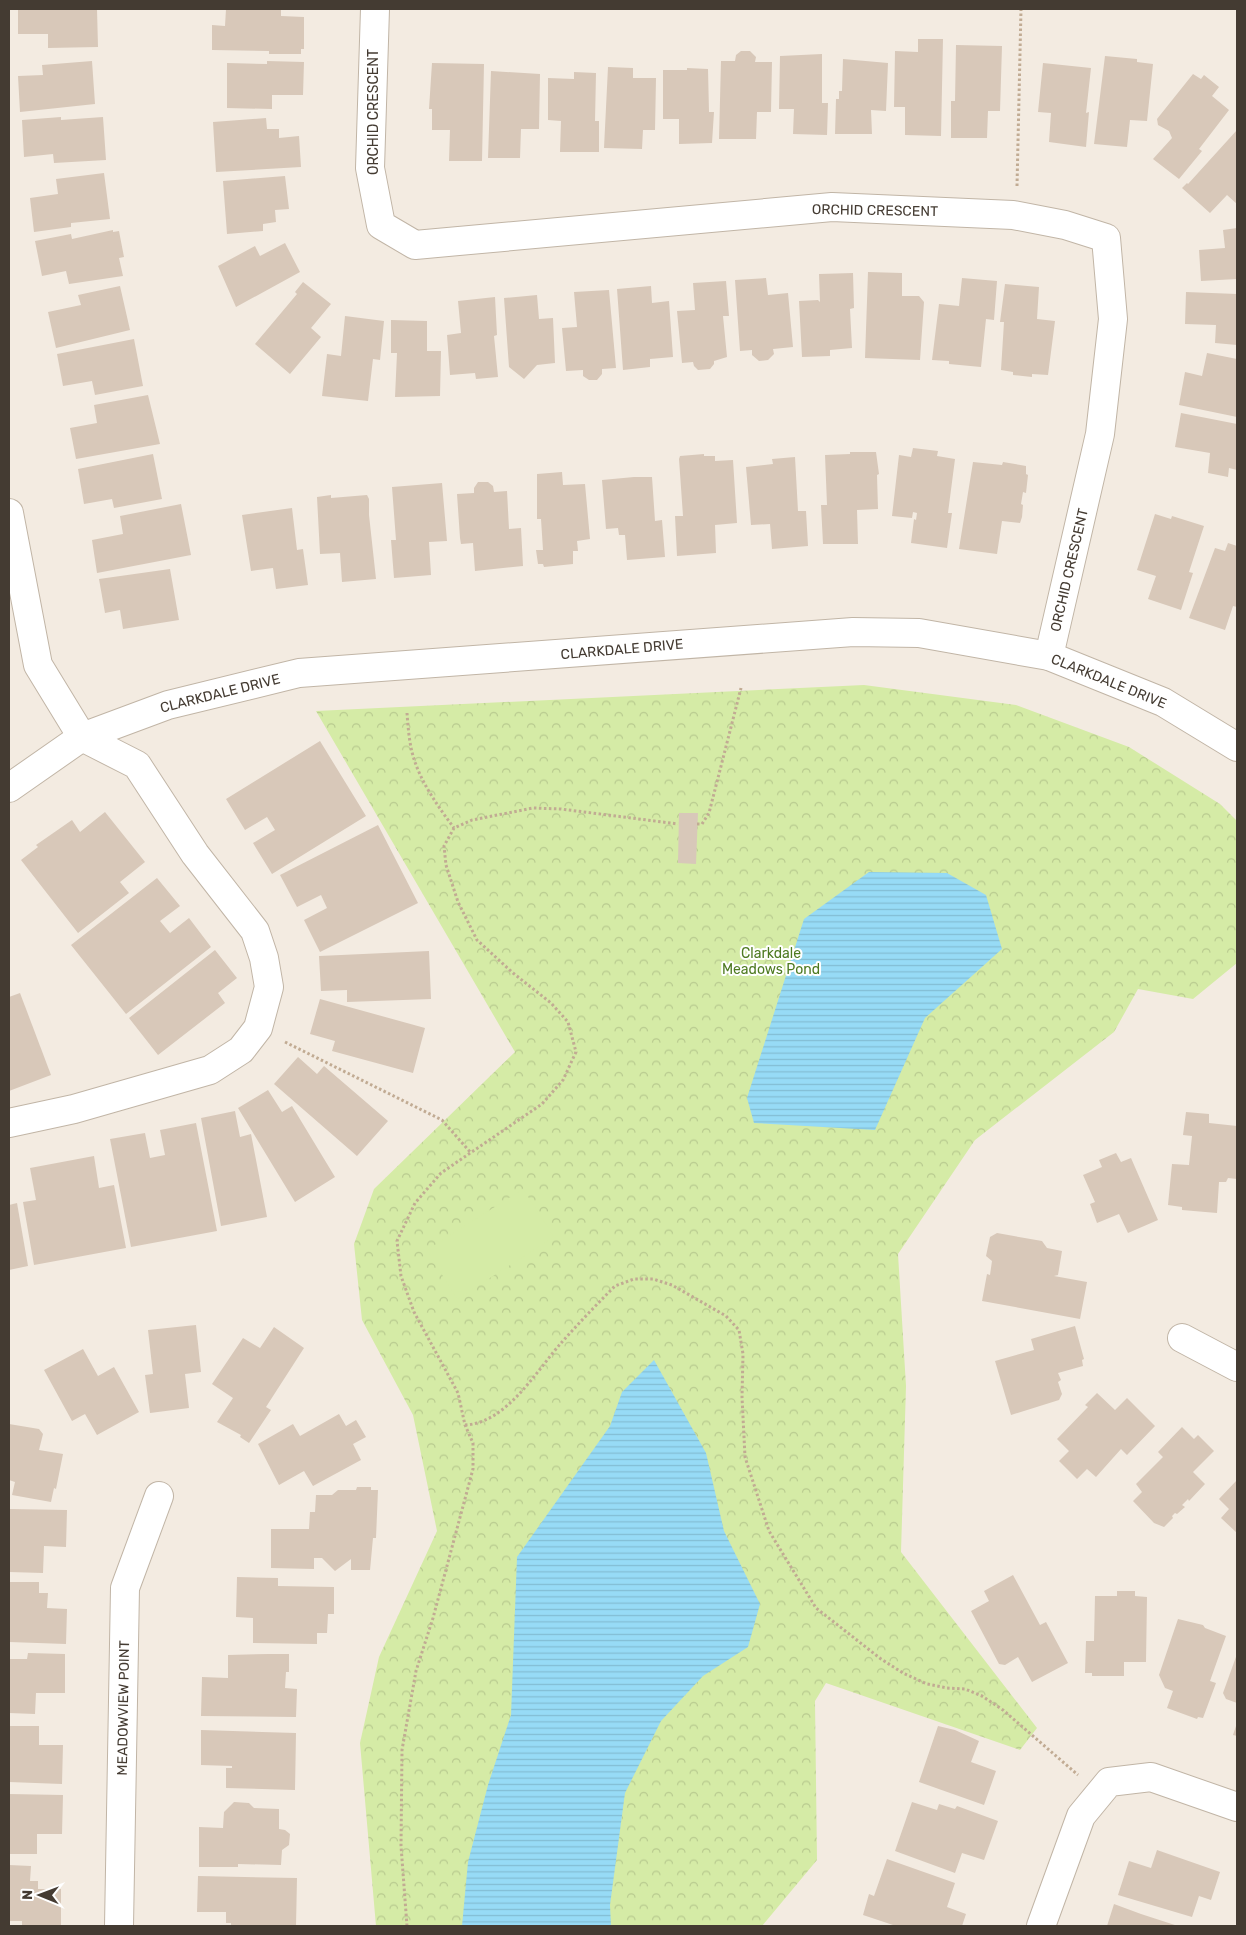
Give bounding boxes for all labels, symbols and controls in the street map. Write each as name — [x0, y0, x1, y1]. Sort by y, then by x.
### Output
street label: ORCHID CRESCENT — [365, 49, 382, 175]
street label: ORCHID CRESCENT — [812, 201, 938, 220]
street label: ORCHID CRESCENT — [1047, 507, 1092, 634]
street label: CLARKDALE DRIVE — [560, 636, 684, 663]
street label: CLARKDALE DRIVE — [1049, 651, 1169, 712]
street label: CLARKDALE DRIVE — [158, 670, 282, 717]
park label: Clarkdale Meadows Pond — [722, 945, 820, 978]
street label: MEADOWVIEW POINT — [114, 1640, 133, 1776]
north arrow — [15, 1870, 65, 1920]
text: N — [19, 1890, 36, 1900]

